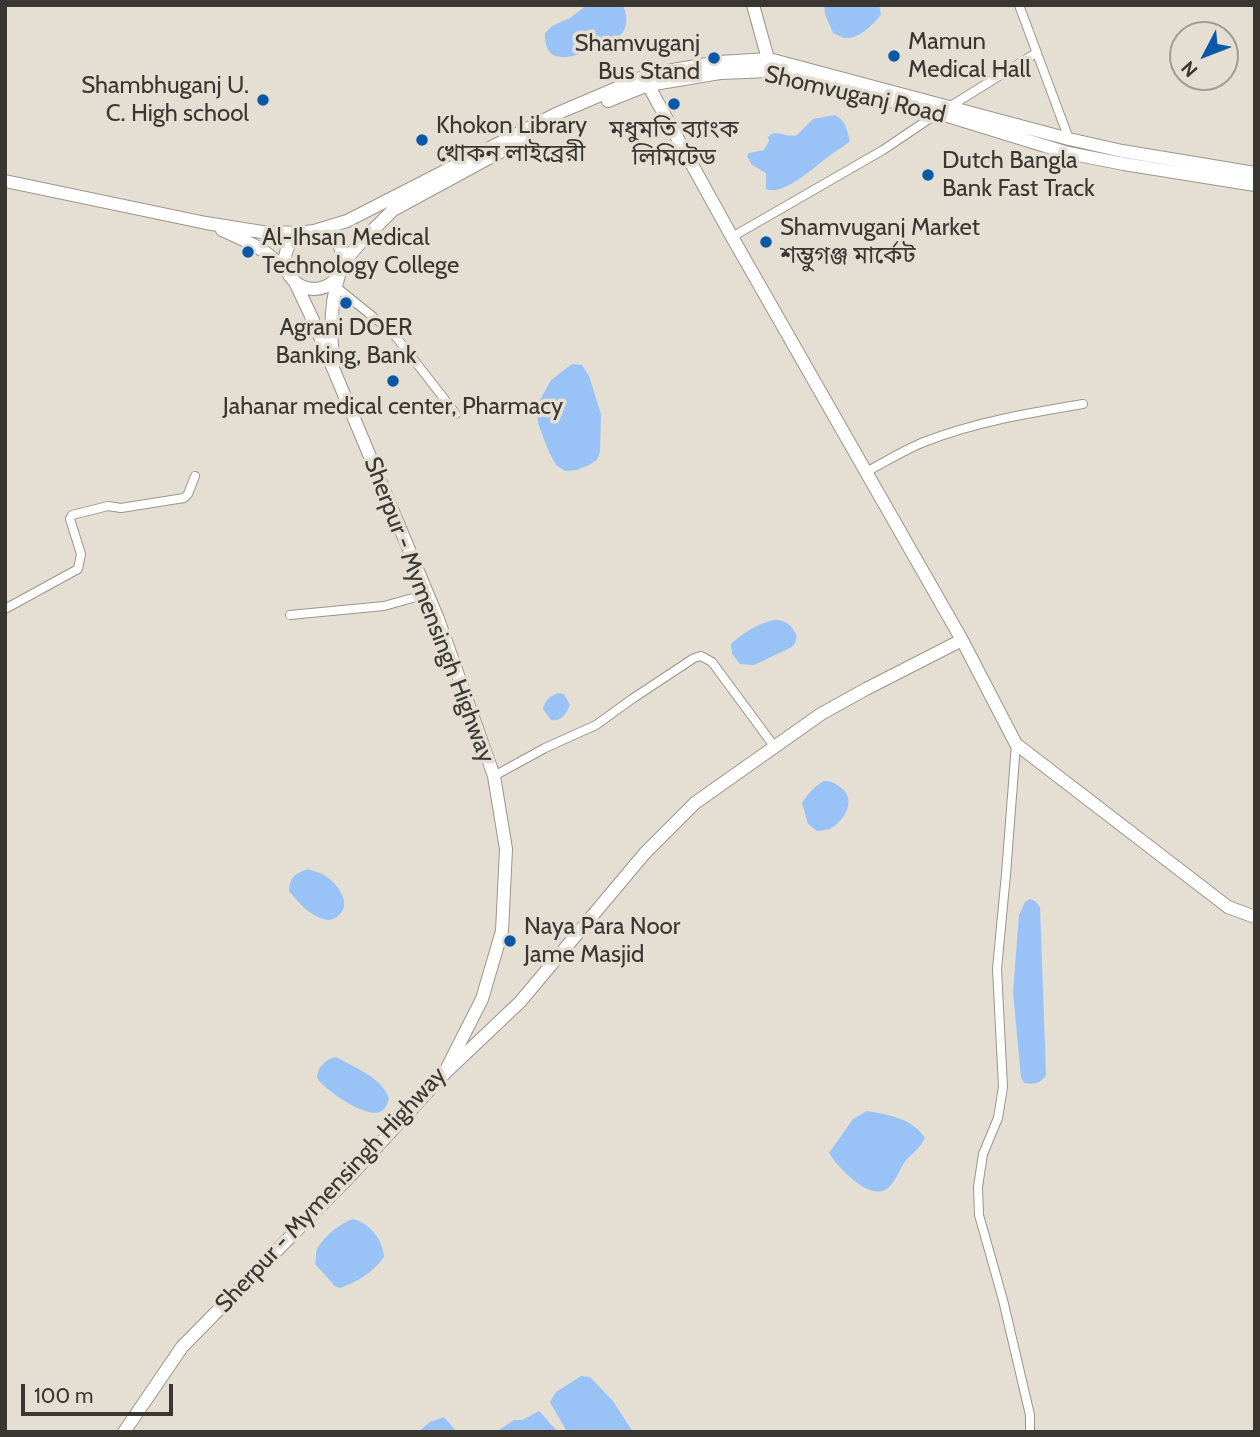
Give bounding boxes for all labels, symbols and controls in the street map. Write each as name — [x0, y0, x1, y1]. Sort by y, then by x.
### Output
north arrow — [1169, 21, 1239, 91]
place label: Mamun Medical Hall — [908, 28, 1031, 84]
place label: Shamvuganj Bus Stand — [575, 30, 700, 86]
marker: Mamun Medical Hall — [886, 48, 902, 64]
marker: Shamvuganj Bus Stand — [706, 50, 722, 66]
text: N — [1176, 56, 1203, 82]
street label: Shomvuganj Road — [762, 60, 948, 130]
place label: Shambhuganj U. C. High school — [81, 72, 249, 128]
marker: Shambhuganj U. C. High school — [255, 92, 271, 108]
marker: মধুমতি ব্যাংক লিমিটেড — [666, 96, 682, 112]
place label: Khokon Library খোকন লাইব্রেরী — [436, 112, 587, 168]
place label: মধুমতি ব্যাংক লিমিটেড — [609, 116, 739, 172]
marker: Khokon Library খোকন লাইব্রেরী — [414, 132, 430, 148]
place label: Dutch Bangla Bank Fast Track — [942, 147, 1095, 203]
marker: Dutch Bangla Bank Fast Track — [920, 167, 936, 183]
place label: Shamvuganj Market শম্ভুগঞ্জ মার্কেট — [780, 214, 980, 270]
place label: Al-Ihsan Medical Technology College — [262, 224, 459, 280]
marker: Shamvuganj Market শম্ভুগঞ্জ মার্কেট — [758, 234, 774, 250]
marker: Al-Ihsan Medical Technology College — [240, 244, 256, 260]
marker: Agrani DOER Banking, Bank — [338, 295, 354, 311]
place label: Agrani DOER Banking, Bank — [275, 314, 417, 370]
marker: Jahanar medical center, Pharmacy — [385, 373, 401, 389]
place label: Jahanar medical center, Pharmacy — [223, 393, 563, 421]
street label: Sherpur - Mymensingh Highway — [357, 453, 501, 767]
place label: Naya Para Noor Jame Masjid — [524, 913, 680, 969]
marker: Naya Para Noor Jame Masjid — [502, 933, 518, 949]
street label: Sherpur - Mymensingh Highway — [210, 1061, 452, 1319]
scale bar — [24, 1370, 177, 1414]
text: 100 m — [34, 1383, 93, 1408]

